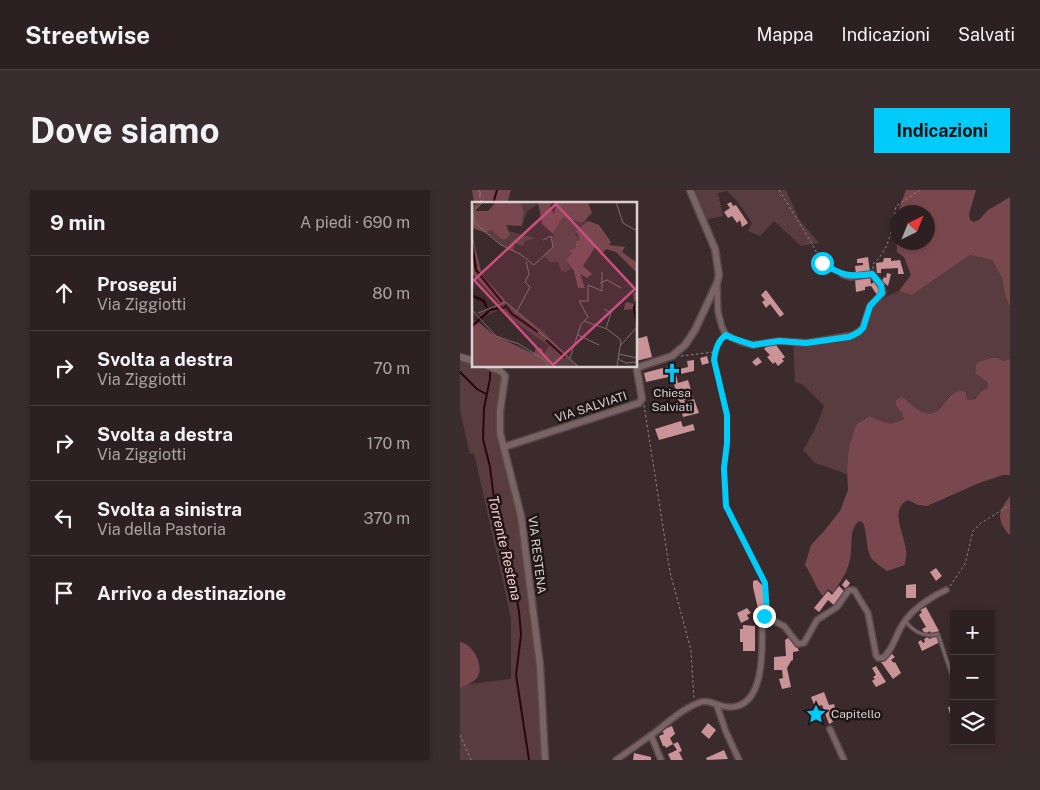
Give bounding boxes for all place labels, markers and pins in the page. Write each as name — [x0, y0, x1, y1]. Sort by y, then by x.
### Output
church icon: Chiesa Salviati — [661, 362, 683, 384]
place label: Chiesa Salviati — [651, 386, 693, 414]
place icon: Capitello — [805, 703, 827, 725]
place label: Capitello — [831, 707, 881, 721]

